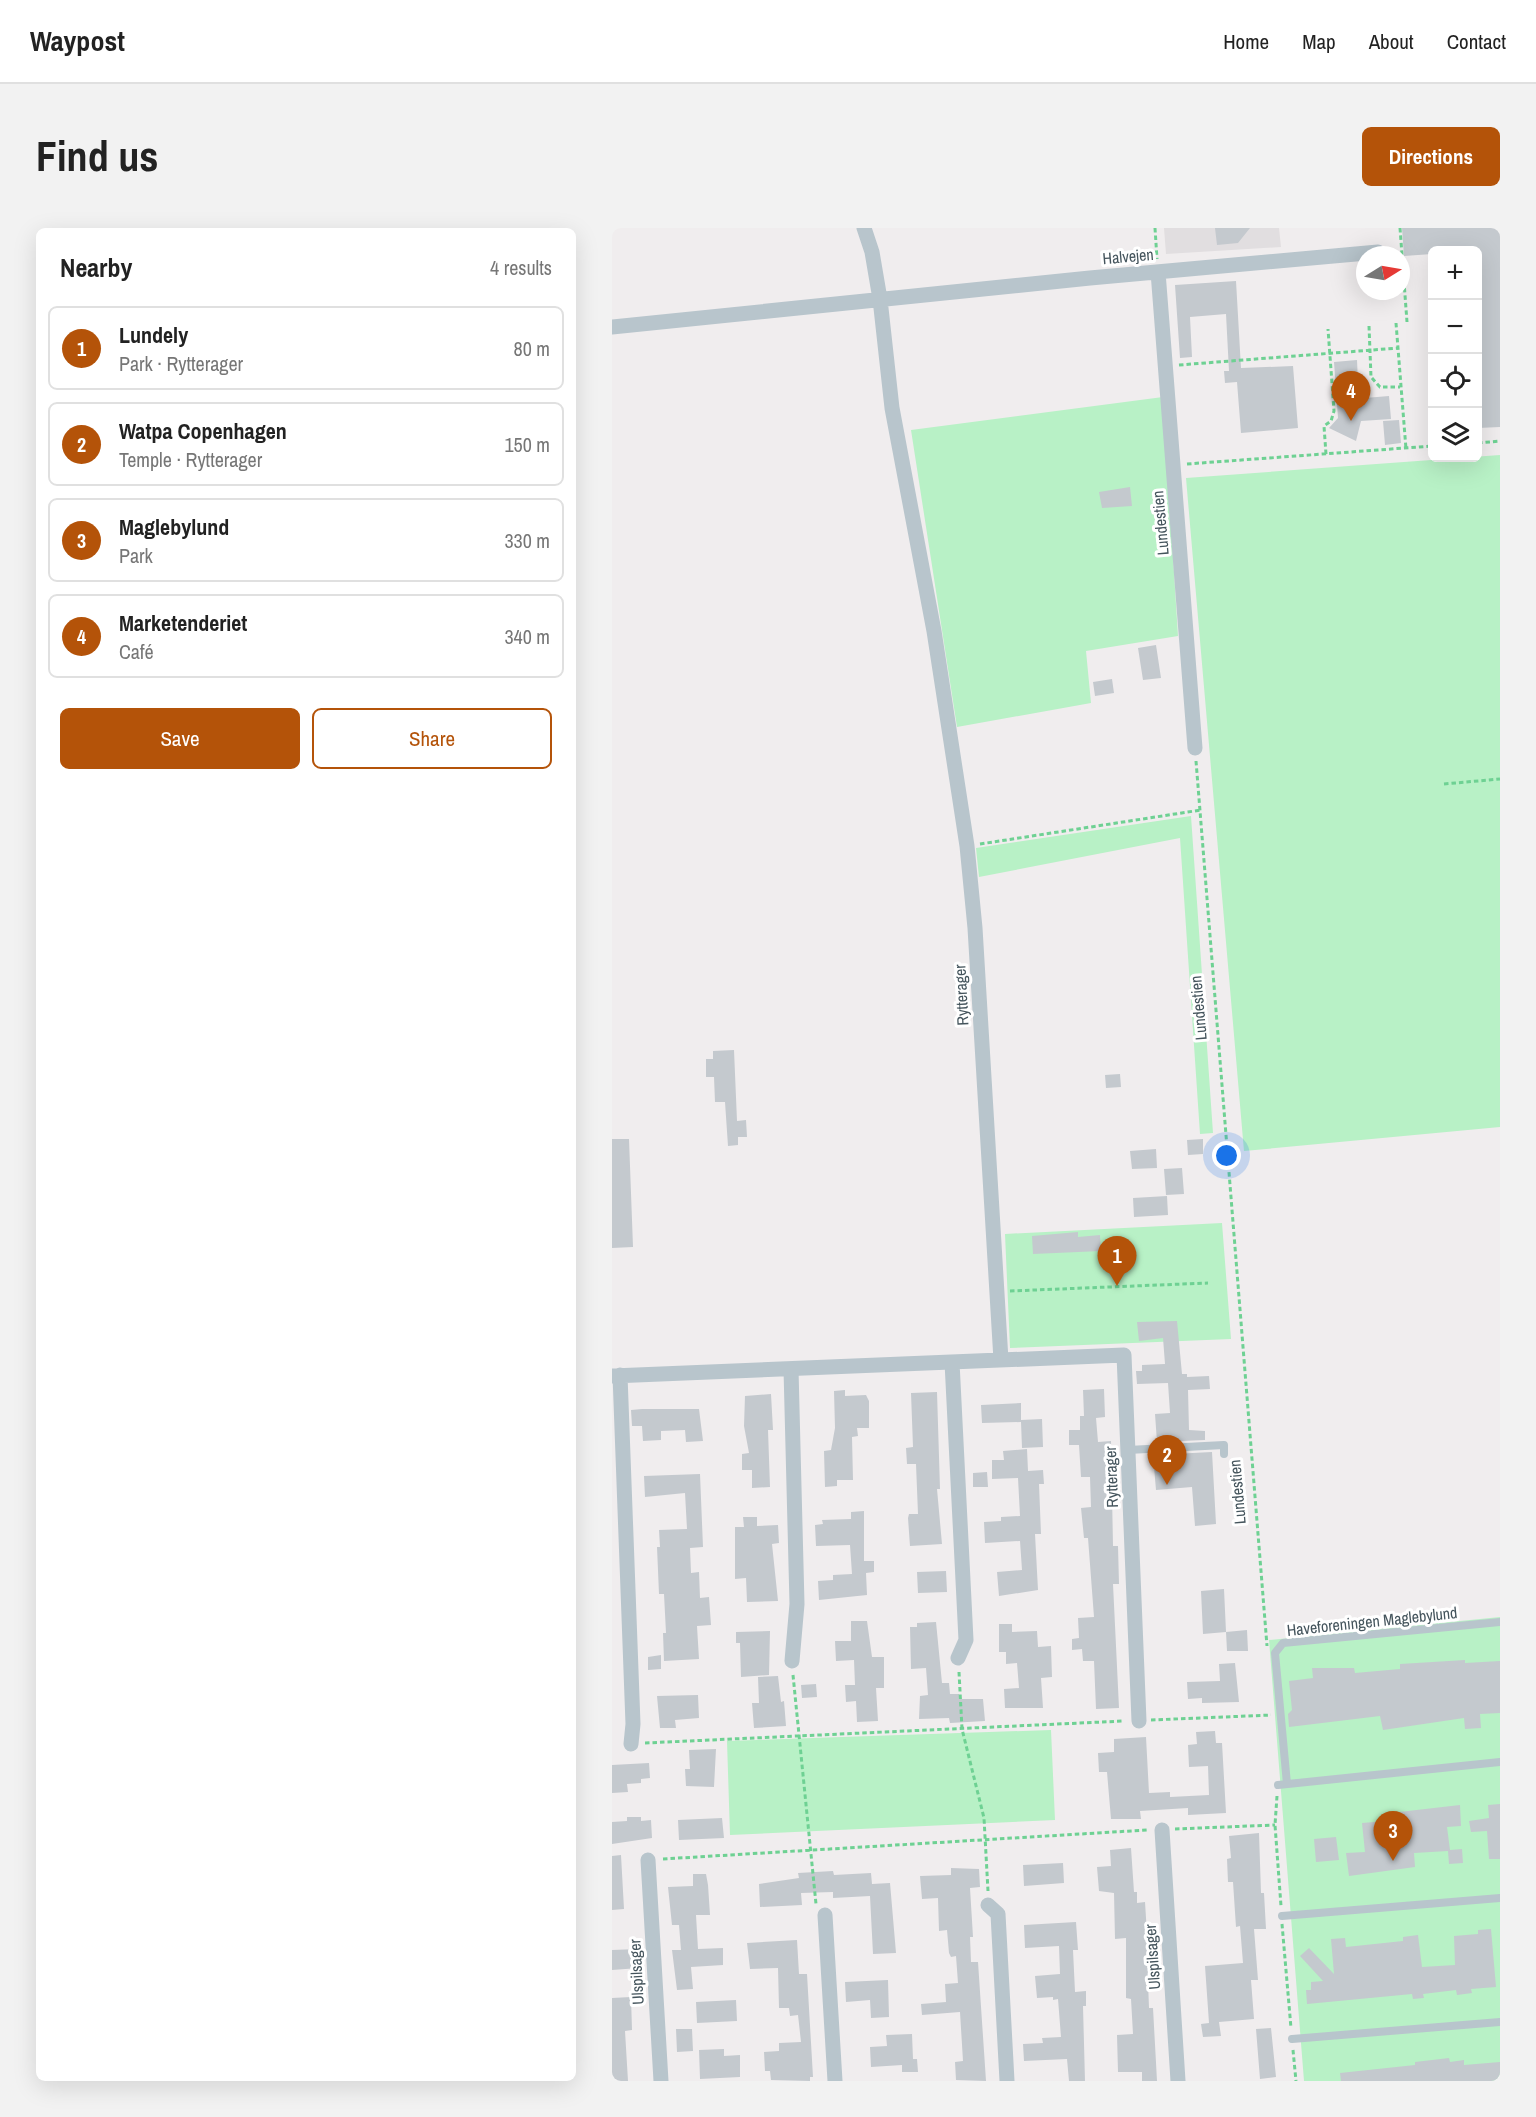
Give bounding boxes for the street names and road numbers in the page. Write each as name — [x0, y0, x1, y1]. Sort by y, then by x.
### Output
street label: Halvejen — [1102, 243, 1154, 269]
street label: Lundestien — [1146, 490, 1174, 556]
street label: Rytterager — [948, 963, 974, 1026]
street label: Lundestien — [1184, 975, 1212, 1041]
street label: Rytterager — [1099, 1445, 1123, 1508]
street label: Lundestien — [1223, 1459, 1251, 1525]
street label: Haveforeningen Maglebylund — [1286, 1601, 1458, 1641]
street label: Ulspilsager — [1139, 1923, 1165, 1990]
street label: Ulspilsager — [623, 1938, 649, 2005]

